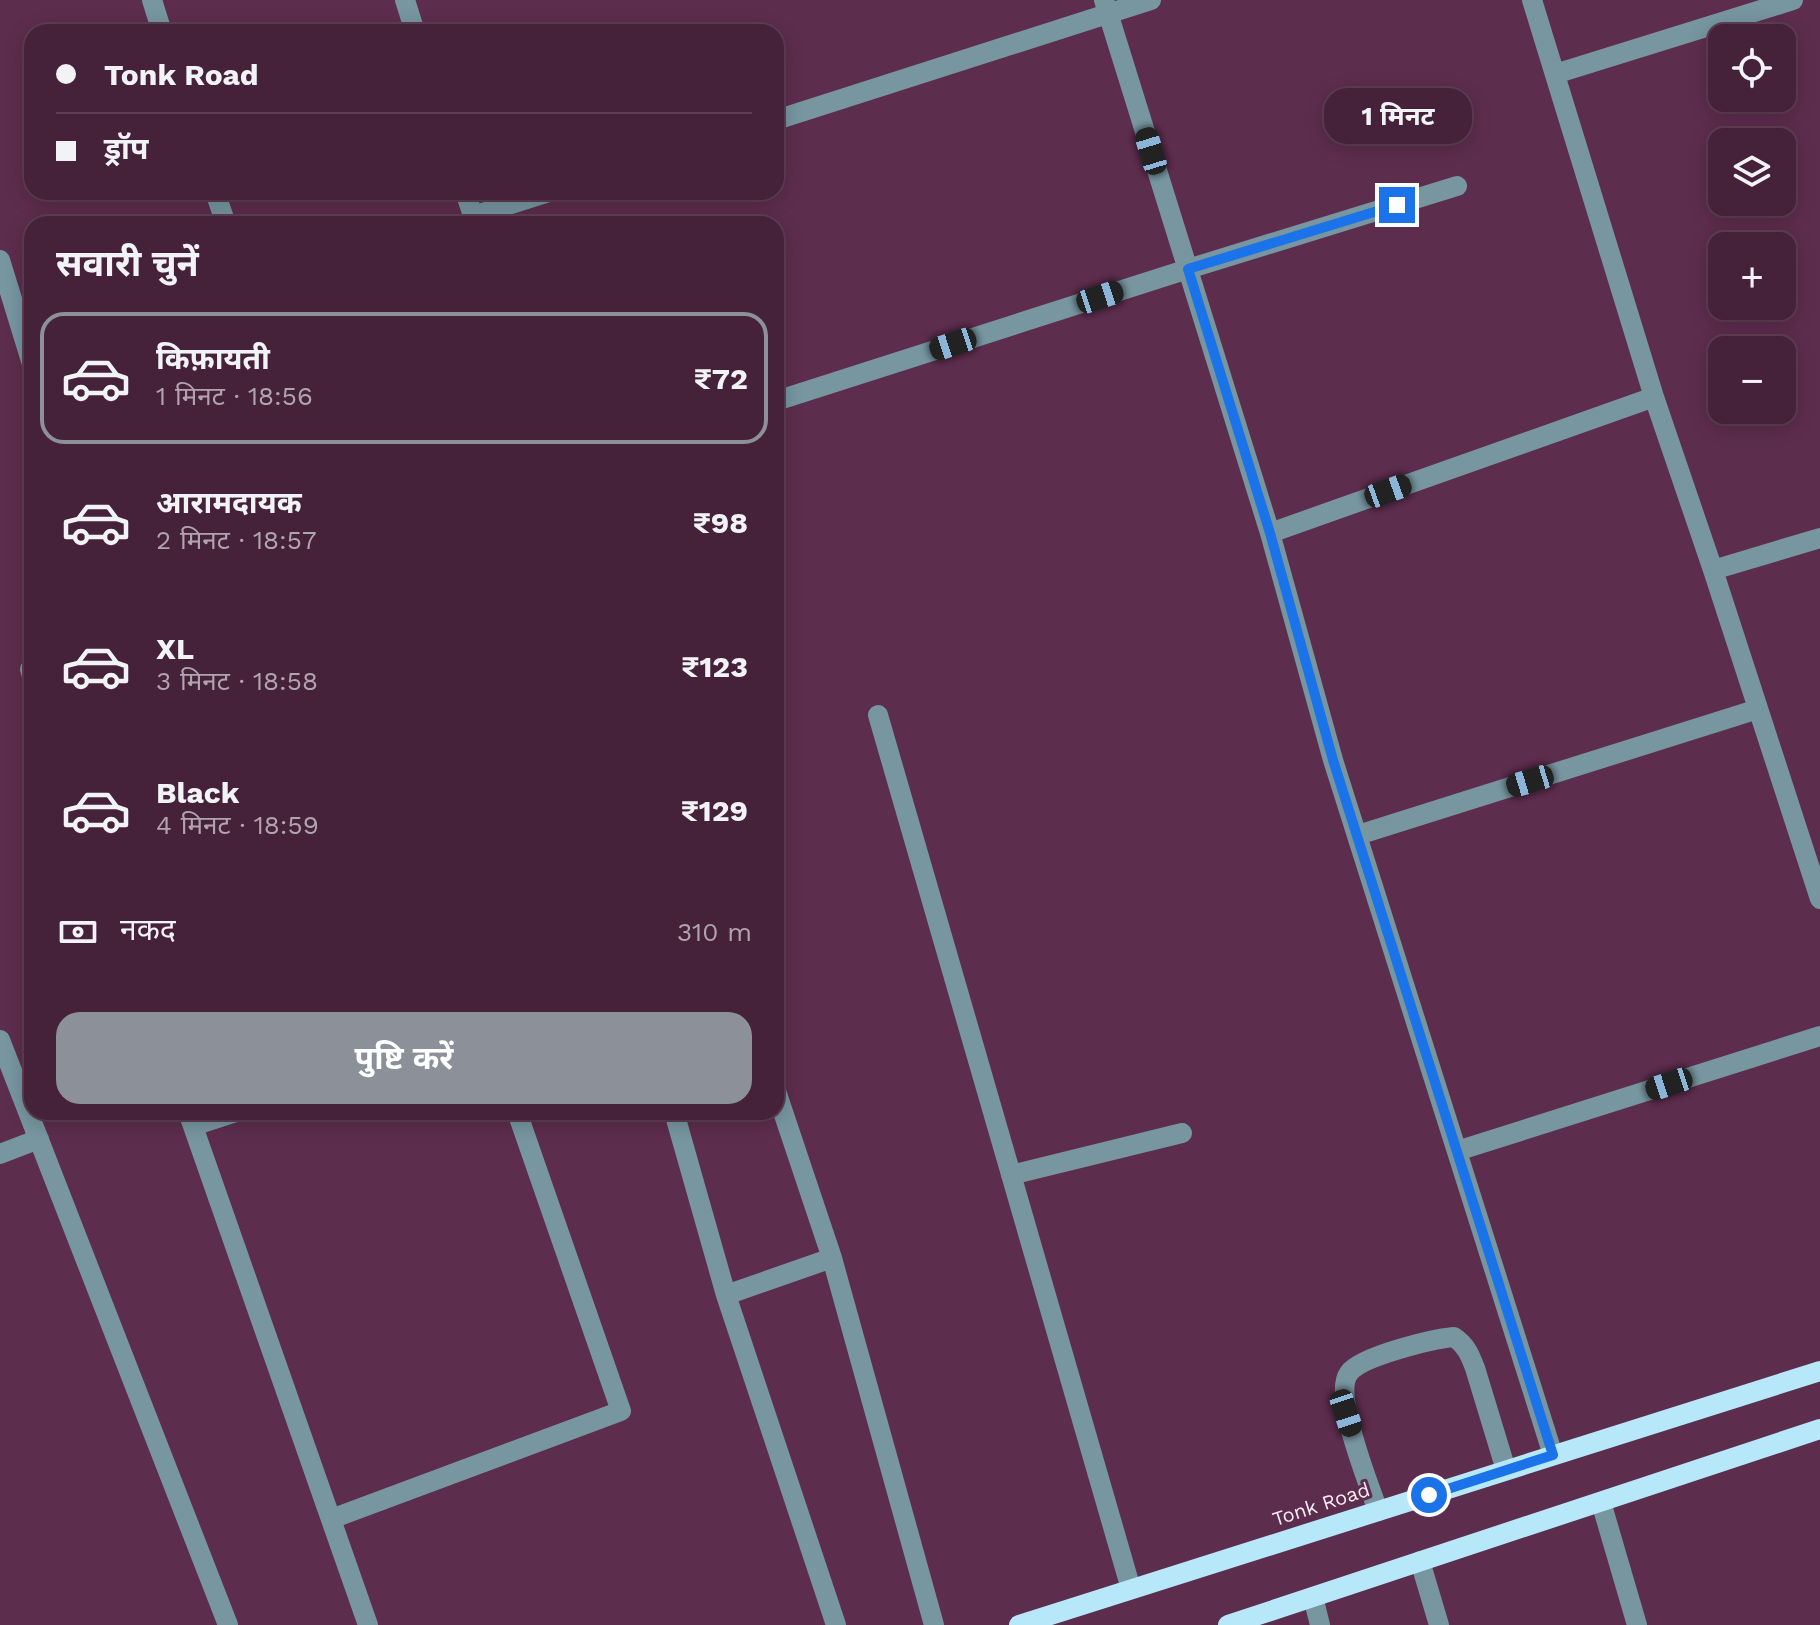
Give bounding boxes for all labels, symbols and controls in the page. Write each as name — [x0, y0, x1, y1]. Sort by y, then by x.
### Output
map controls — [1708, 24, 1796, 424]
button: locate — [1708, 24, 1796, 112]
text: Tonk Road — [104, 57, 259, 92]
callout: 1 मिनट — [1323, 89, 1471, 145]
text: 1 मिनट — [1361, 101, 1435, 131]
car — [1133, 125, 1169, 177]
button: layers — [1708, 128, 1796, 216]
text: ड्रॉप — [104, 131, 148, 166]
route end — [1379, 187, 1415, 223]
button: + — [1708, 232, 1796, 320]
text: सवारी चुनें — [56, 243, 199, 285]
car — [1073, 278, 1127, 316]
car — [926, 325, 980, 363]
button: − — [1708, 336, 1796, 424]
text: किफ़ायती — [156, 341, 270, 376]
icon: car — [60, 342, 132, 414]
text: ₹72 — [694, 361, 748, 396]
text: 1 मिनट · 18:56 — [156, 381, 313, 411]
car — [1361, 472, 1415, 510]
text: आरामदायक — [156, 485, 302, 520]
icon: car — [60, 486, 132, 558]
text: ₹98 — [693, 505, 748, 540]
text: 2 मिनट · 18:57 — [156, 525, 317, 555]
icon: car — [60, 630, 132, 702]
text: XL — [156, 631, 194, 666]
text: ₹123 — [681, 649, 748, 684]
text: 3 मिनट · 18:58 — [156, 666, 318, 696]
car — [1504, 763, 1556, 799]
icon: car — [60, 774, 132, 846]
text: Black — [156, 775, 240, 810]
text: ₹129 — [681, 793, 748, 828]
text: 4 मिनट · 18:59 — [156, 810, 319, 840]
icon: cash — [56, 910, 100, 954]
text: नकद — [120, 912, 176, 947]
text: 310 m — [677, 917, 752, 947]
button: पुष्टि करें — [56, 1012, 752, 1104]
car — [1642, 1065, 1696, 1103]
car — [1327, 1386, 1365, 1440]
street label: Tonk Road — [1269, 1477, 1373, 1531]
route start — [1411, 1477, 1447, 1513]

